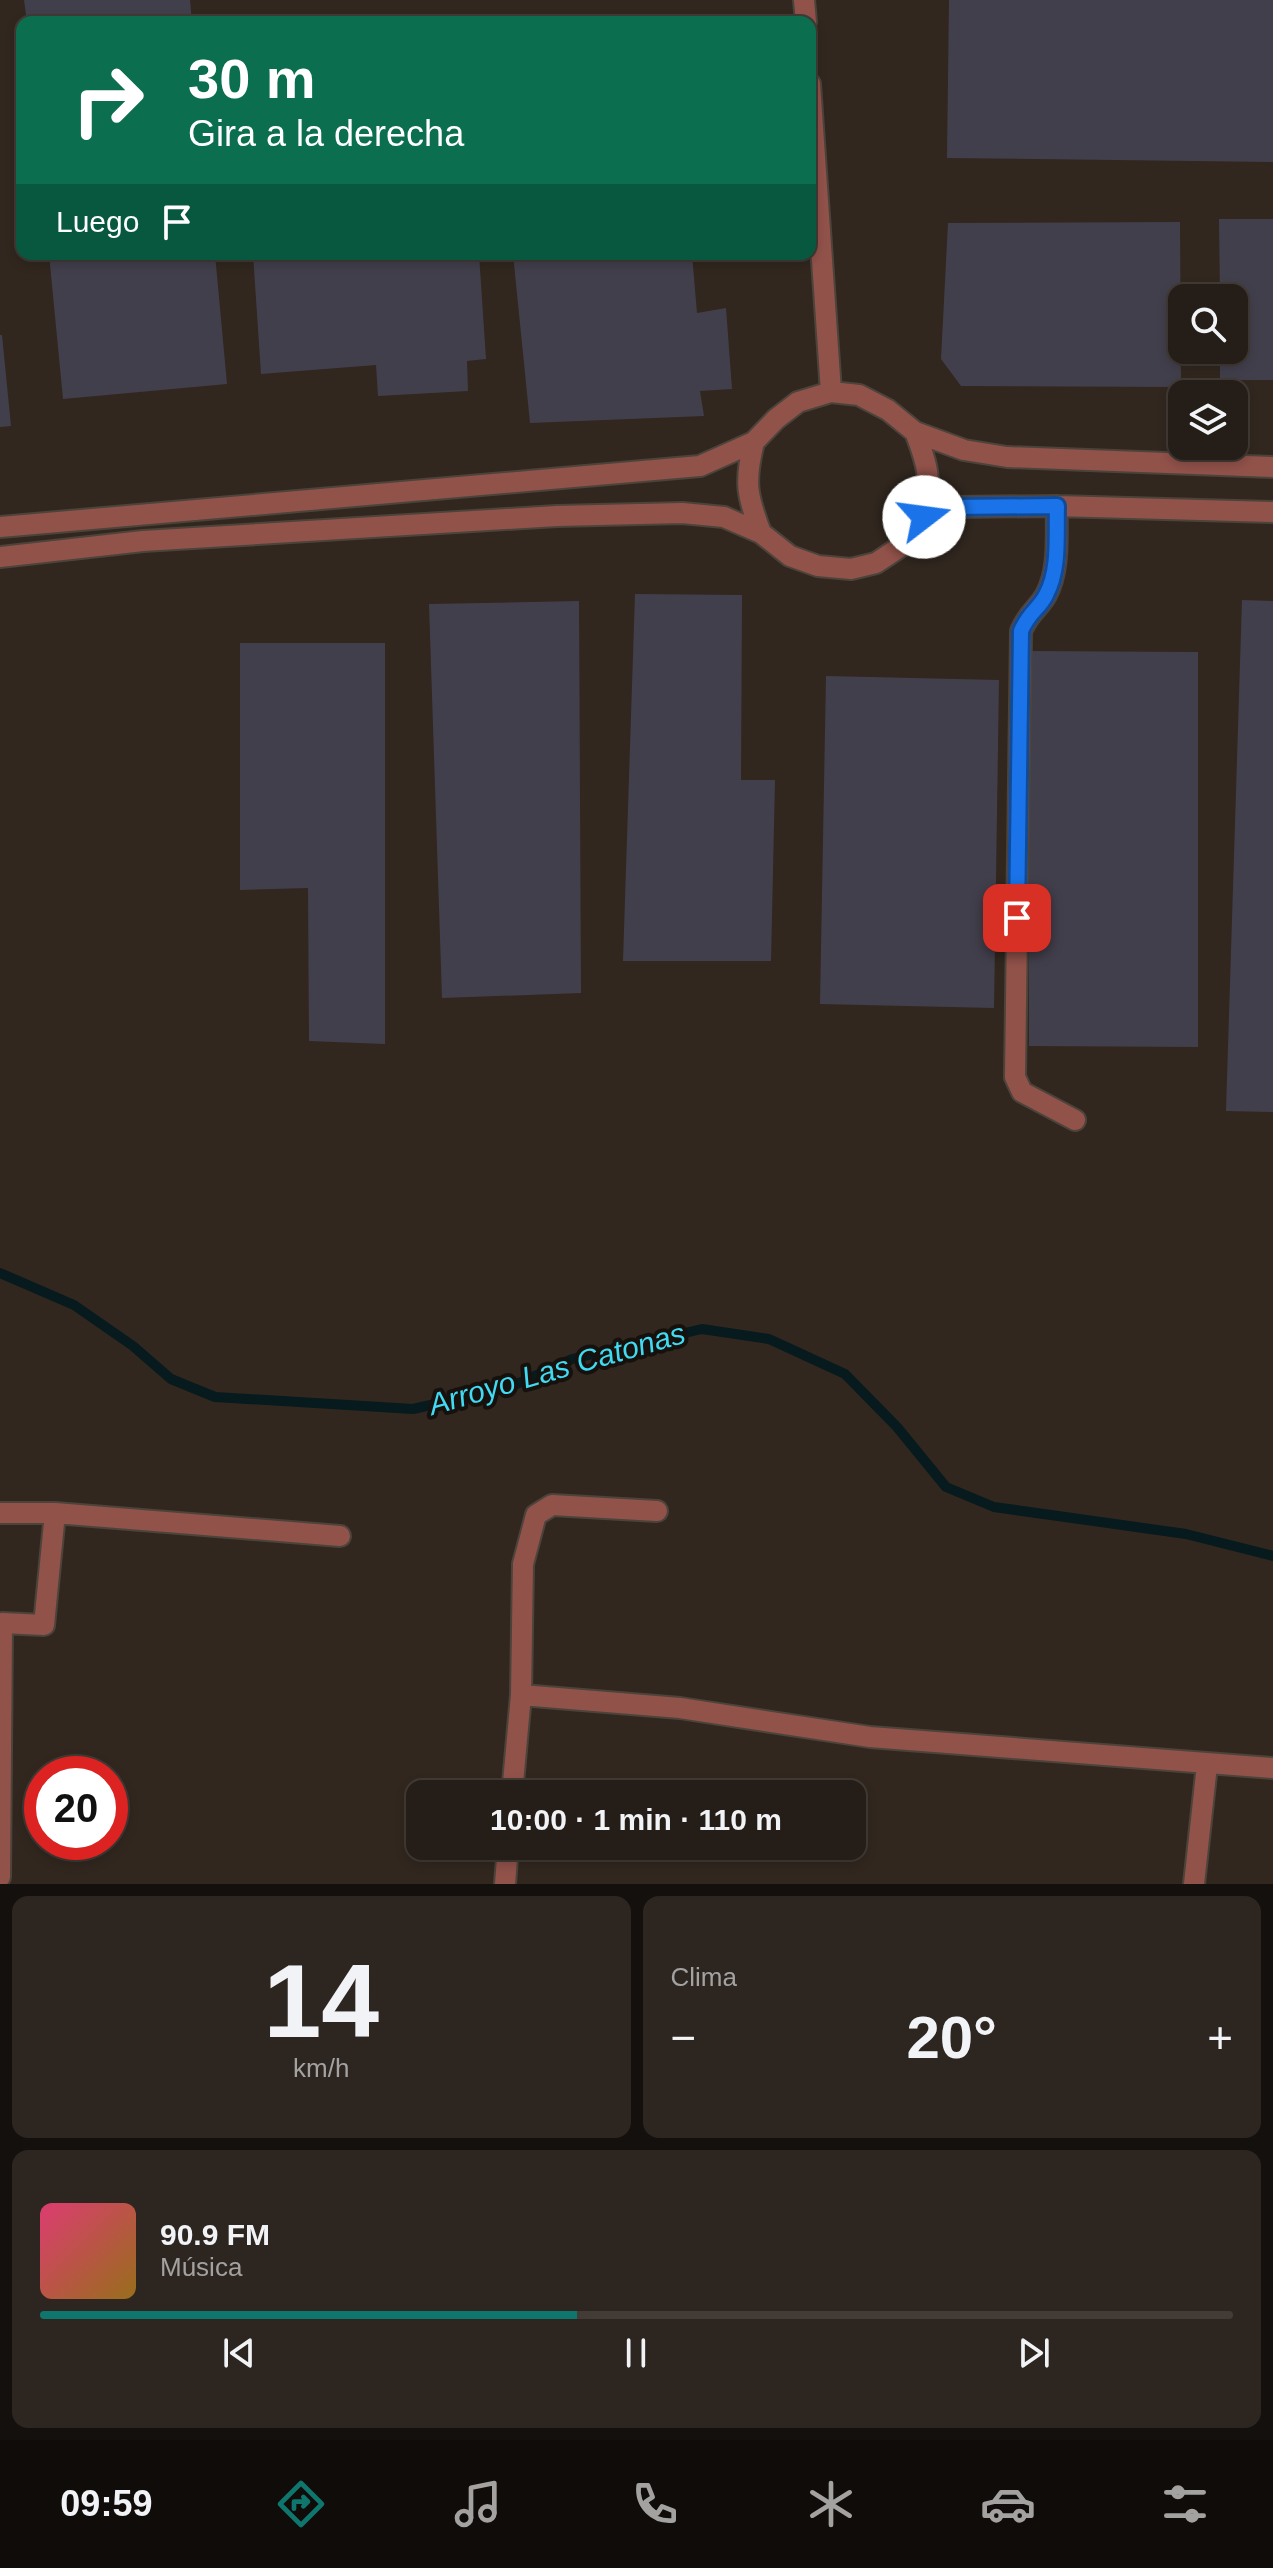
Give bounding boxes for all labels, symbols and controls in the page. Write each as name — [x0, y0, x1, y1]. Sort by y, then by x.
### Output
text: 30 m — [188, 47, 316, 110]
icon: right — [56, 48, 160, 152]
text: Gira a la derecha — [188, 113, 464, 154]
icon: arrive — [155, 200, 199, 244]
text: Luego — [56, 205, 139, 238]
map controls — [1168, 284, 1248, 460]
button: search — [1168, 284, 1248, 364]
button: layers — [1168, 380, 1248, 460]
position arrow — [882, 475, 966, 559]
pin — [983, 884, 1051, 952]
icon: arrive — [995, 896, 1039, 940]
water label: Arroyo Las Catonas — [423, 1316, 689, 1421]
speed limit sign: 20 — [24, 1756, 128, 1860]
text: 10:00 · 1 min · 110 m — [490, 1803, 782, 1836]
text: 14 — [263, 1943, 379, 2059]
text: Clima — [671, 1962, 737, 1992]
text: 20° — [906, 2004, 997, 2071]
text: − — [671, 2013, 696, 2062]
text: + — [1207, 2013, 1233, 2062]
text: km/h — [293, 2053, 349, 2083]
text: 90.9 FM — [160, 2218, 270, 2251]
text: Música — [160, 2252, 242, 2282]
icon: previous — [217, 2331, 261, 2375]
icon: pause — [614, 2331, 658, 2375]
icon: next — [1012, 2331, 1056, 2375]
icon: directions — [273, 2476, 329, 2532]
icon: music — [450, 2476, 506, 2532]
icon: phone — [627, 2476, 683, 2532]
icon: climate — [803, 2476, 859, 2532]
icon: car — [980, 2476, 1036, 2532]
icon: filters — [1157, 2476, 1213, 2532]
text: 09:59 — [60, 2483, 152, 2524]

